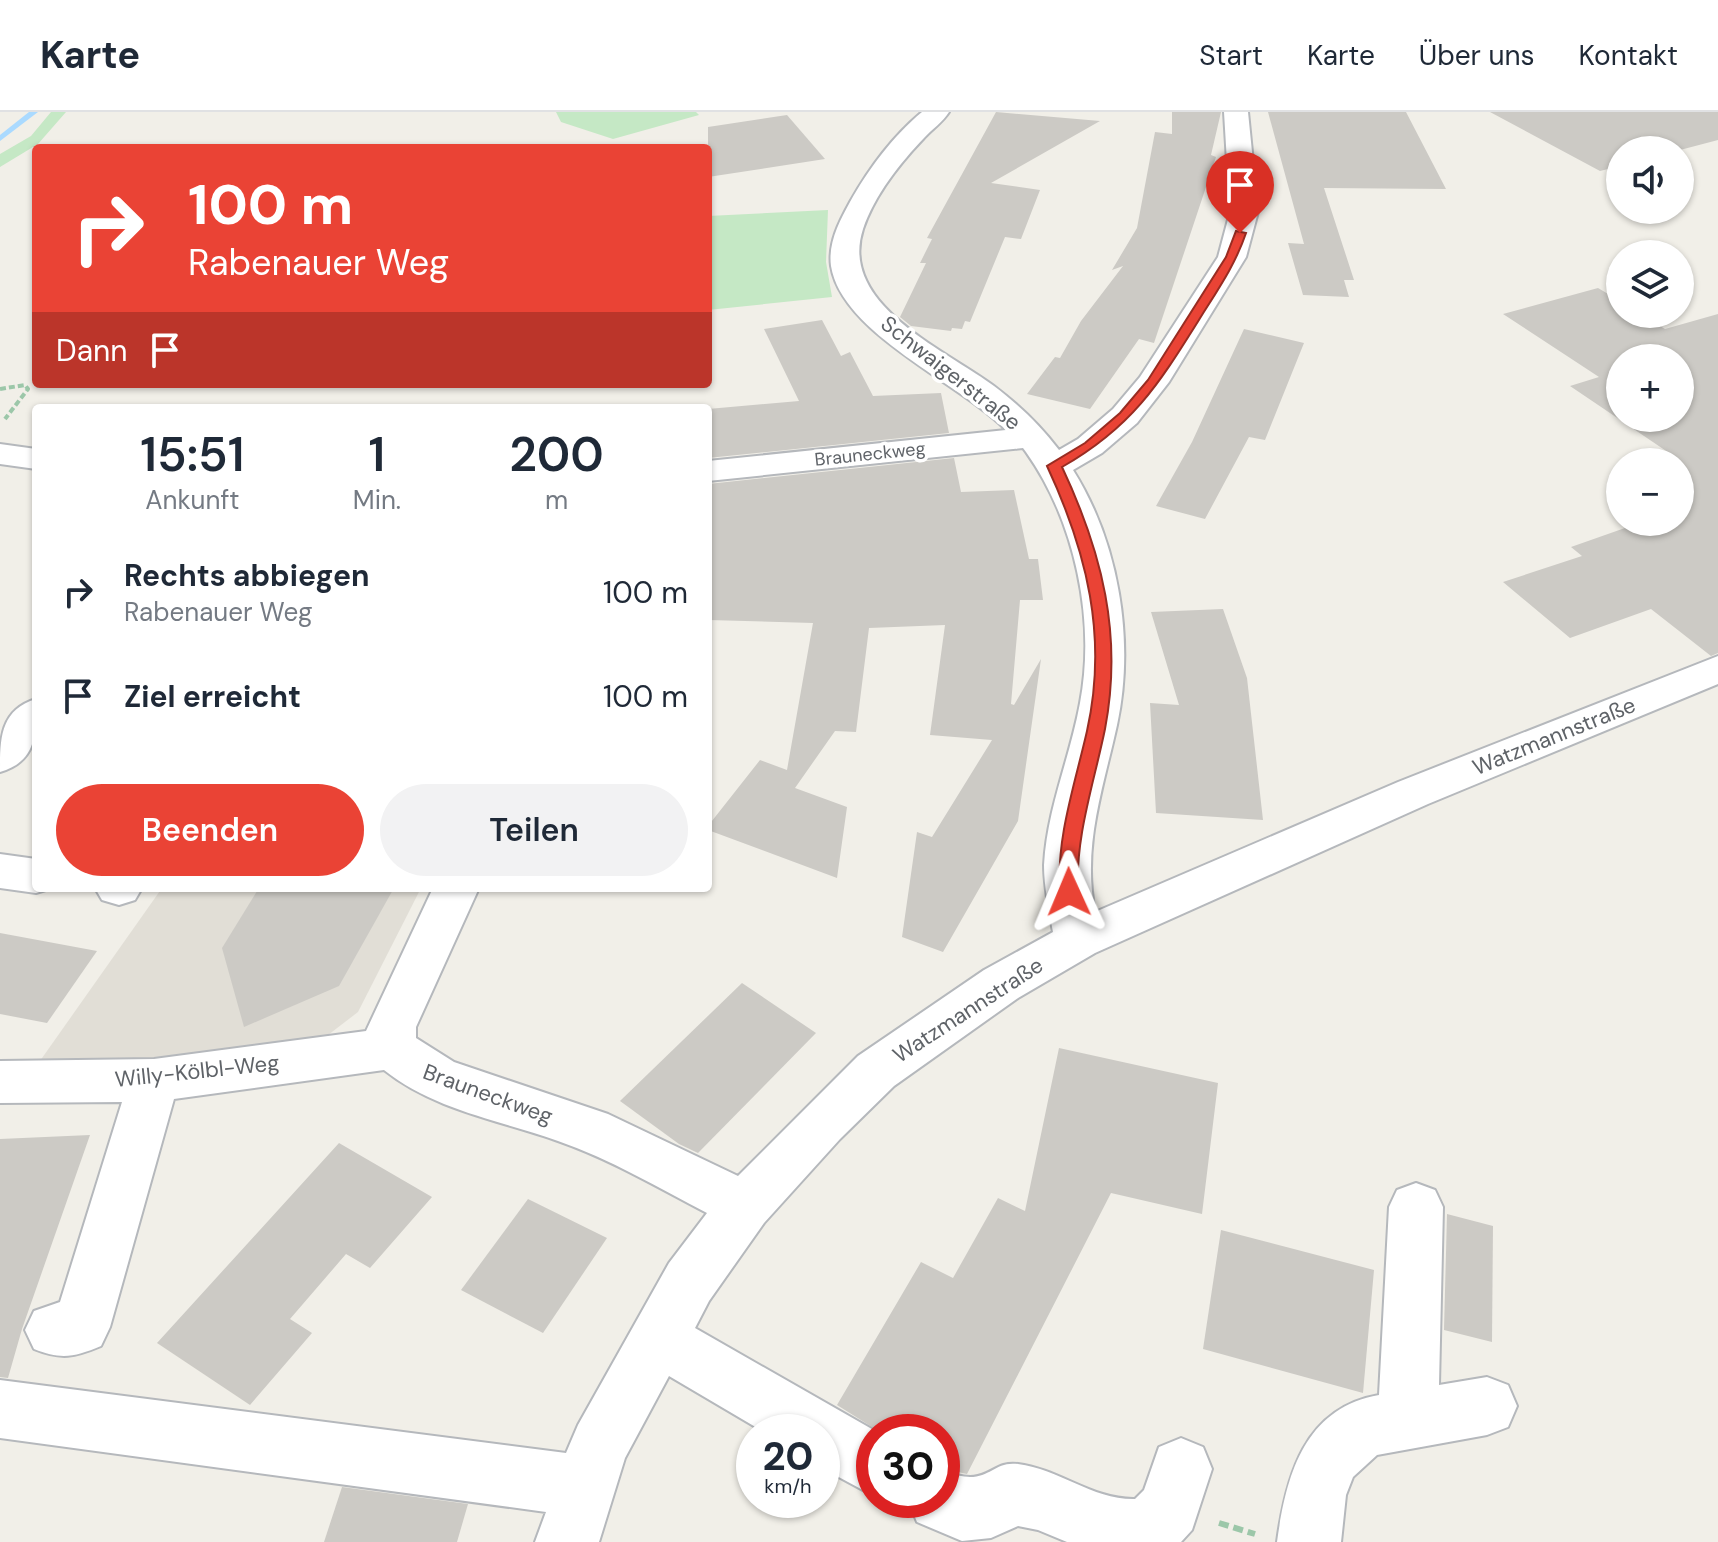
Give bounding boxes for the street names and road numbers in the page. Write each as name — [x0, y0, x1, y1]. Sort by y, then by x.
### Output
street label: Schwaigerstraße — [875, 309, 1027, 437]
street label: Brauneckweg — [813, 436, 927, 472]
street label: Watzmannstraße — [1468, 690, 1640, 782]
street label: Watzmannstraße — [887, 951, 1049, 1069]
street label: Willy-Kölbl-Weg — [113, 1048, 281, 1094]
street label: Brauneckweg — [419, 1057, 557, 1131]

